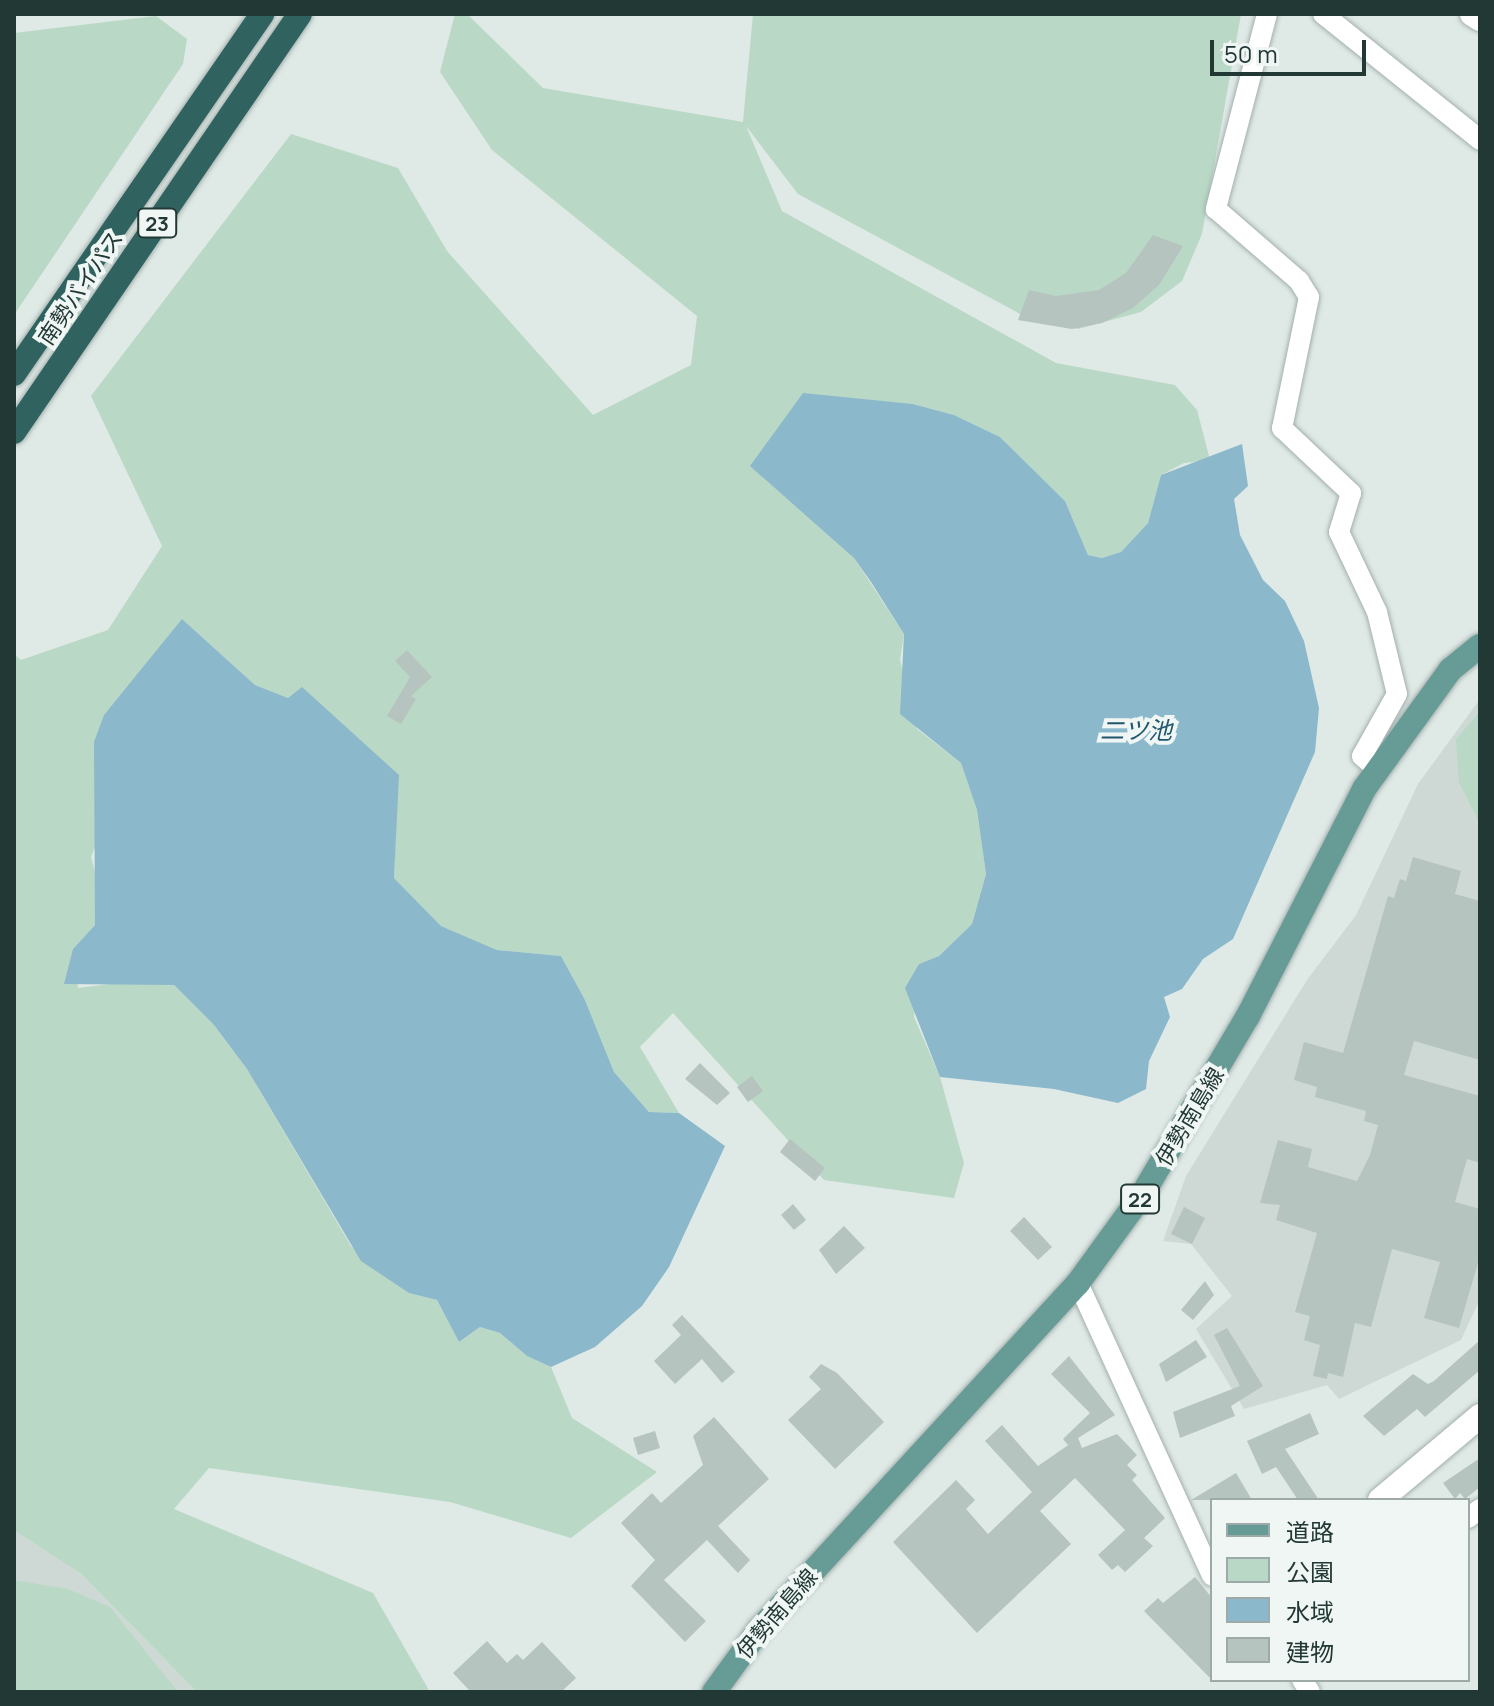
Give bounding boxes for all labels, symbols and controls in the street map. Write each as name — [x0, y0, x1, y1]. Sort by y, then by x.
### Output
scale bar — [1214, 24, 1370, 74]
text: 50 m — [1224, 37, 1278, 70]
road number: 23 — [137, 207, 177, 239]
street label: 南勢バイパス — [33, 226, 129, 350]
water label: 二ツ池 — [1100, 716, 1172, 744]
street label: 伊勢南島線 — [1150, 1063, 1230, 1171]
road number: 22 — [1120, 1183, 1160, 1215]
legend — [1210, 1498, 1470, 1682]
text: 道路 — [1286, 1515, 1334, 1548]
text: 公園 — [1286, 1555, 1334, 1588]
street label: 伊勢南島線 — [731, 1564, 823, 1664]
text: 水域 — [1286, 1595, 1334, 1628]
text: 建物 — [1286, 1635, 1334, 1668]

